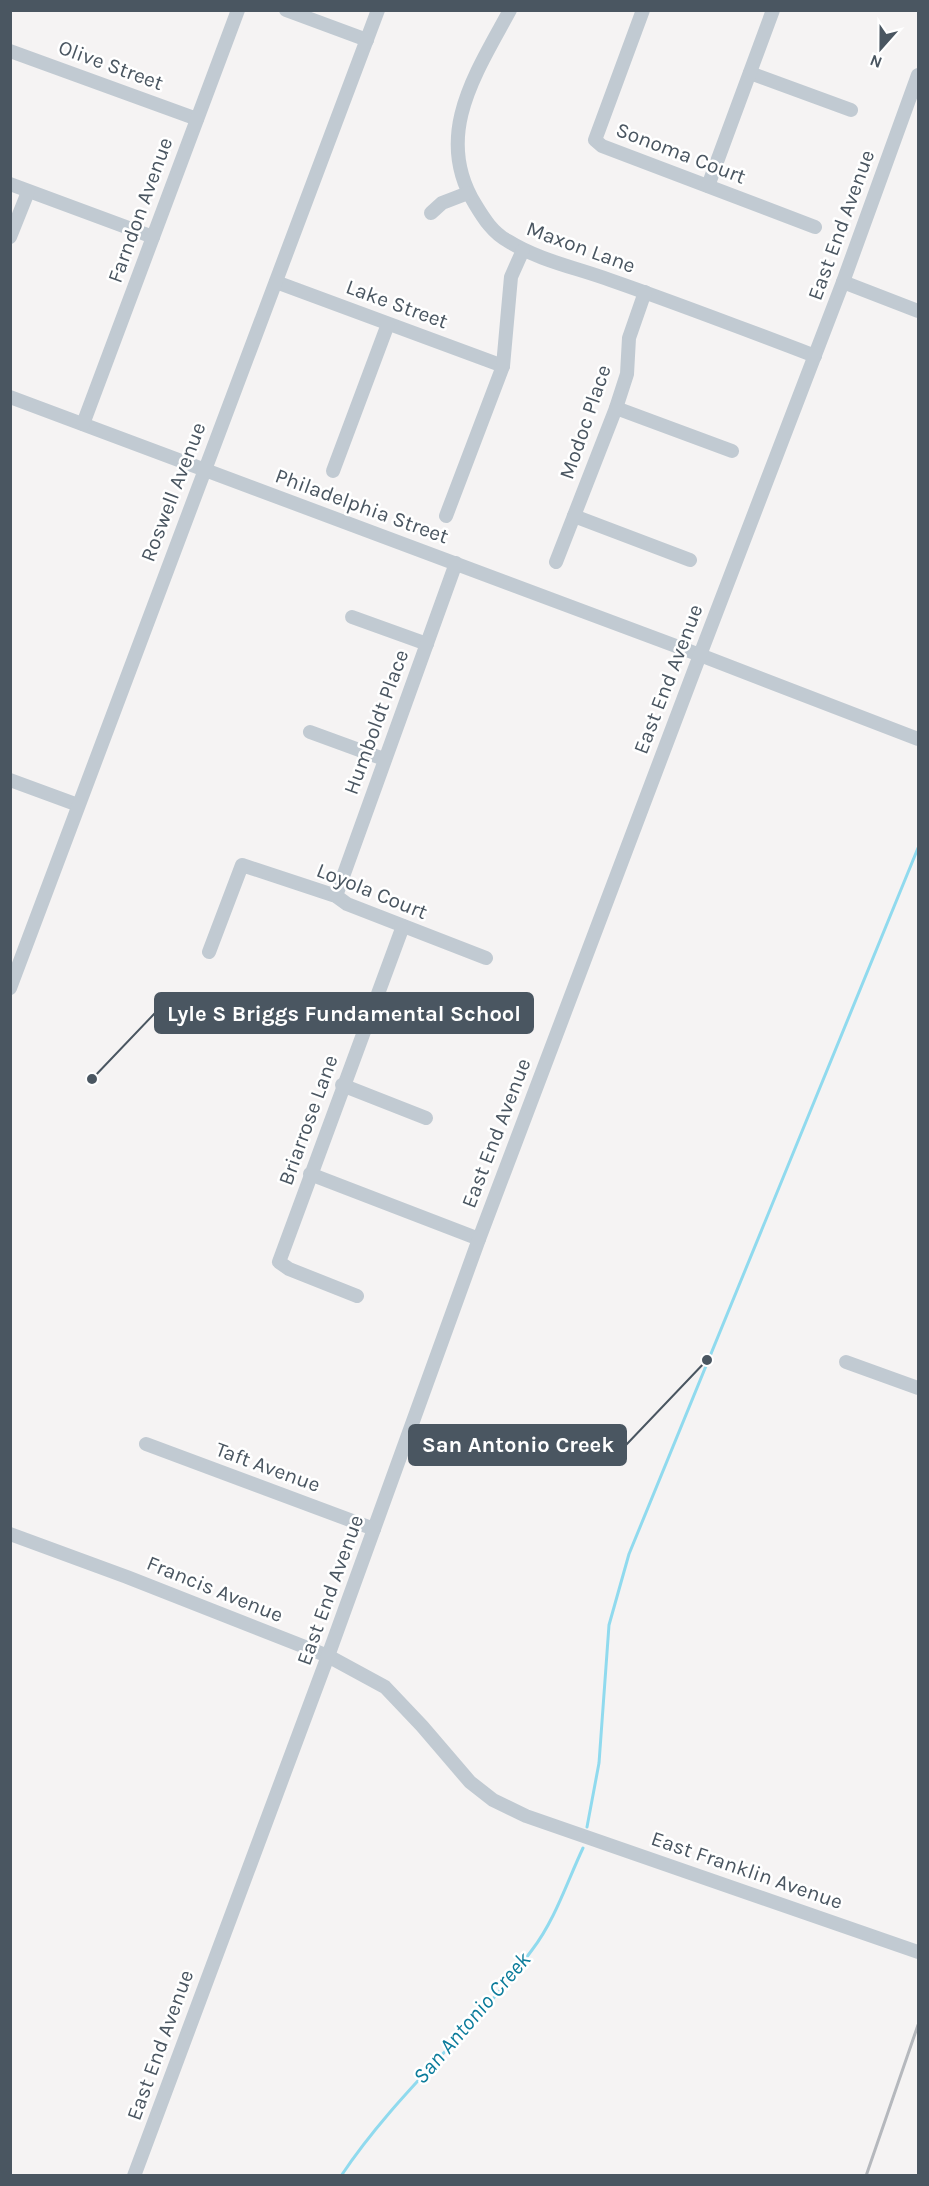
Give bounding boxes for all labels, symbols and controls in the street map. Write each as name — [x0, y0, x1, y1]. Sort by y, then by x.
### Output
north arrow — [851, 18, 911, 78]
street label: Olive Street — [55, 35, 167, 95]
text: N — [867, 51, 885, 72]
street label: Sonoma Court — [613, 117, 749, 189]
street label: Farndon Avenue — [103, 134, 177, 286]
street label: East End Avenue — [803, 147, 879, 303]
street label: Maxon Lane — [523, 216, 639, 278]
street label: Lake Street — [343, 274, 451, 334]
street label: Modoc Place — [554, 362, 616, 482]
street label: Roswell Avenue — [135, 419, 211, 565]
street label: Philadelphia Street — [272, 464, 452, 549]
street label: East End Avenue — [628, 601, 708, 757]
street label: Humboldt Place — [339, 646, 413, 798]
street label: Loyola Court — [313, 858, 431, 924]
callout: Lyle S Briggs Fundamental School — [155, 993, 533, 1033]
text: Lyle S Briggs Fundamental School — [167, 1001, 521, 1027]
street label: Briarrose Lane — [273, 1052, 343, 1188]
street label: East End Avenue — [456, 1055, 536, 1211]
callout: San Antonio Creek — [409, 1425, 626, 1465]
text: San Antonio Creek — [422, 1432, 614, 1458]
street label: Taft Avenue — [212, 1437, 324, 1497]
street label: East End Avenue — [292, 1512, 368, 1668]
street label: Francis Avenue — [143, 1551, 287, 1627]
street label: East Franklin Avenue — [648, 1826, 846, 1914]
water label: San Antonio Creek — [408, 1946, 537, 2089]
street label: East End Avenue — [122, 1967, 198, 2123]

